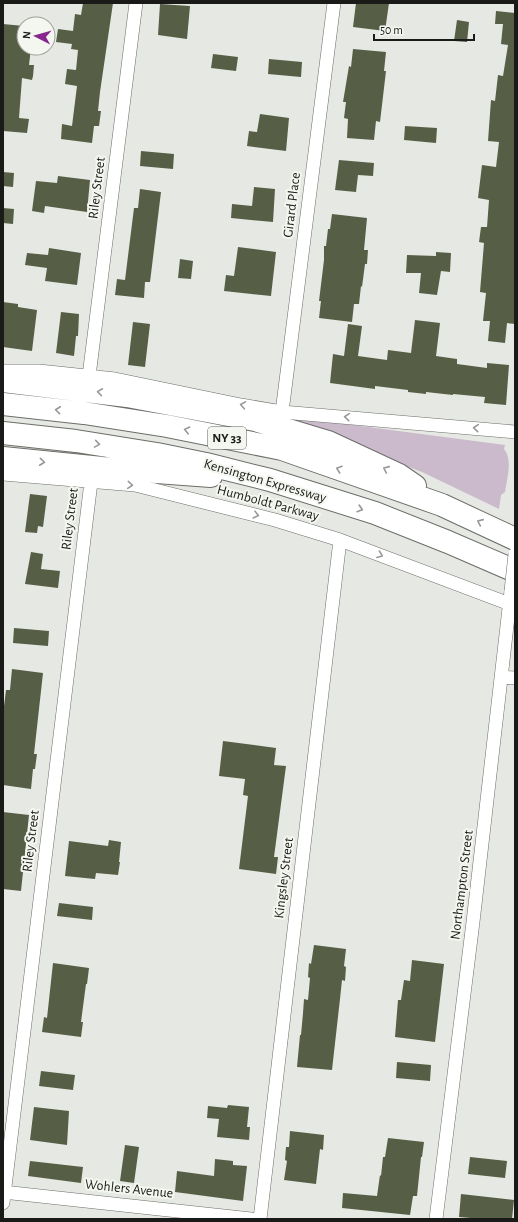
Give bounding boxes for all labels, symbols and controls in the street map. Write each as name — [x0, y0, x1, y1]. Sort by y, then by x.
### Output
north arrow — [16, 16, 56, 56]
scale bar — [374, 16, 474, 42]
text: 50 m — [380, 24, 403, 36]
text: N — [21, 31, 32, 39]
street label: Riley Street — [86, 156, 108, 220]
street label: Girard Place — [281, 172, 303, 238]
one-way arrow — [97, 388, 103, 397]
one-way arrow — [240, 402, 247, 410]
one-way arrow — [55, 406, 61, 415]
one-way arrow — [344, 413, 350, 422]
one-way arrow — [473, 424, 479, 433]
one-way arrow — [184, 426, 190, 434]
road number: NY 33 — [208, 427, 246, 449]
one-way arrow — [94, 439, 100, 448]
one-way arrow — [39, 457, 45, 466]
street label: Kensington Expressway — [202, 457, 328, 505]
one-way arrow — [336, 466, 343, 474]
one-way arrow — [383, 466, 390, 474]
one-way arrow — [126, 480, 133, 489]
street label: Humboldt Parkway — [216, 483, 320, 523]
street label: Riley Street — [59, 487, 81, 551]
one-way arrow — [357, 504, 364, 513]
one-way arrow — [253, 511, 259, 519]
one-way arrow — [476, 519, 484, 527]
one-way arrow — [376, 550, 383, 558]
street label: Riley Street — [20, 809, 42, 873]
street label: Northampton Street — [448, 829, 476, 941]
street label: Kingsley Street — [272, 836, 296, 919]
street label: Wohlers Avenue — [84, 1177, 174, 1201]

